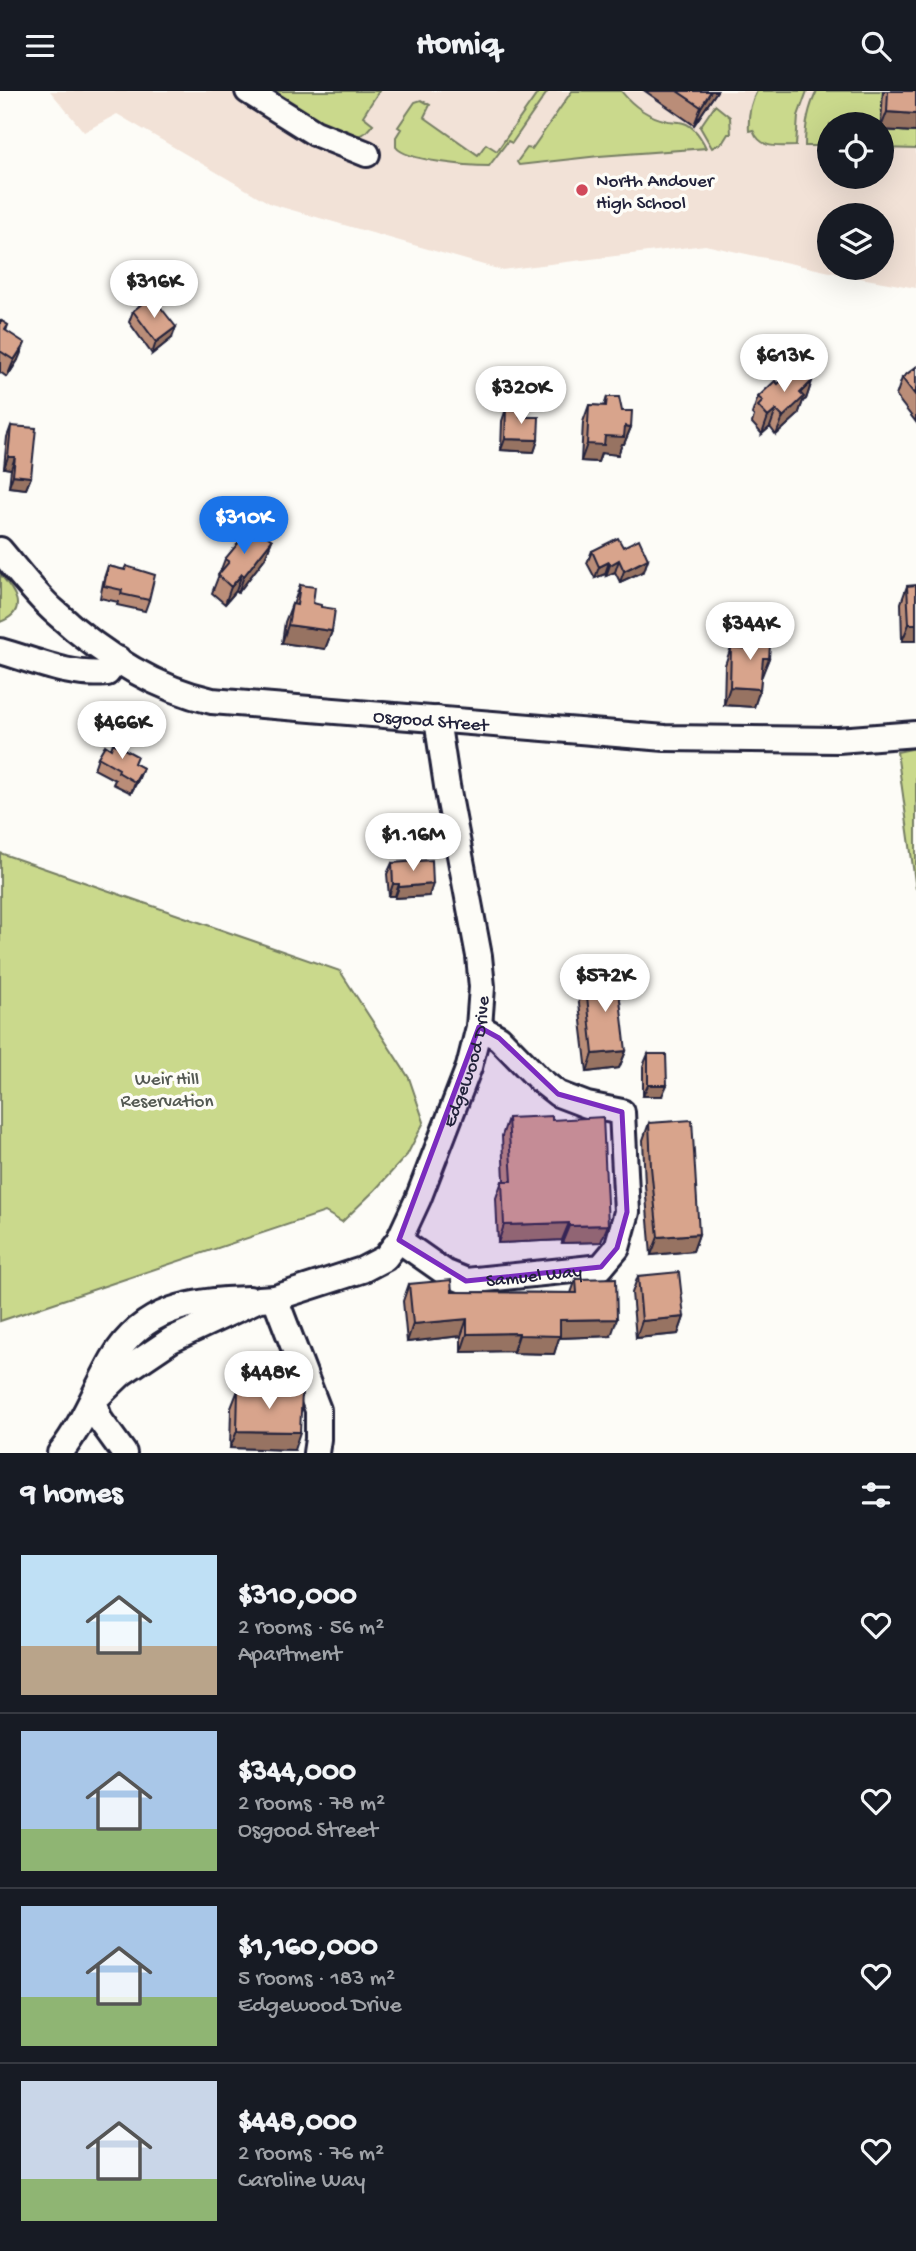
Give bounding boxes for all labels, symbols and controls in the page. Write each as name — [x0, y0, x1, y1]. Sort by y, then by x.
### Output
icon: menu — [21, 27, 59, 65]
text: Homiq — [416, 27, 500, 65]
icon: search — [857, 27, 895, 65]
map controls — [817, 112, 894, 280]
button: locate — [817, 112, 894, 189]
place label: North Andover High School — [596, 171, 716, 216]
marker: North Andover High School — [574, 182, 590, 198]
button: layers — [817, 203, 894, 280]
pin: $316K — [105, 261, 203, 320]
text: $316K — [126, 269, 182, 296]
pin: $613K — [735, 335, 833, 394]
text: $613K — [756, 343, 812, 370]
pin: $320K — [472, 367, 570, 426]
text: $320K — [491, 375, 551, 402]
pin: $310K — [195, 497, 293, 556]
text: $310K — [215, 505, 273, 532]
pin: $344K — [701, 603, 799, 662]
text: $344K — [722, 611, 778, 638]
pin: $466K — [73, 701, 171, 761]
street label: Osgood Street — [372, 706, 491, 739]
text: $466K — [93, 710, 151, 737]
pin: $1.16M — [356, 813, 470, 873]
text: $1.16M — [381, 822, 445, 849]
pin: $572K — [556, 955, 654, 1014]
text: $572K — [576, 963, 634, 990]
street label: Edgewood Drive — [439, 995, 496, 1131]
park label: Weir Hill Reservation — [121, 1069, 213, 1114]
street label: Samuel Way — [485, 1261, 584, 1294]
pin: $448K — [220, 1351, 318, 1411]
text: $448K — [240, 1360, 298, 1387]
icon: filters — [857, 1476, 895, 1514]
text: 9 homes — [21, 1478, 123, 1513]
text: $310,000 — [238, 1580, 357, 1615]
icon: home — [77, 1583, 161, 1667]
icon: heart — [857, 1606, 895, 1644]
text: 2 rooms · 56 m² — [238, 1615, 384, 1642]
text: Apartment — [238, 1642, 342, 1669]
text: $344,000 — [238, 1756, 356, 1791]
icon: home — [77, 1759, 161, 1843]
icon: heart — [857, 1782, 895, 1820]
text: 2 rooms · 78 m² — [238, 1791, 385, 1818]
text: Osgood Street — [238, 1818, 378, 1845]
text: $1,160,000 — [238, 1931, 378, 1966]
icon: home — [77, 1934, 161, 2018]
icon: heart — [857, 1957, 895, 1995]
text: 5 rooms · 183 m² — [238, 1966, 395, 1993]
text: Edgewood Drive — [238, 1993, 402, 2020]
text: $448,000 — [238, 2106, 357, 2141]
icon: home — [77, 2109, 161, 2193]
icon: heart — [857, 2132, 895, 2170]
text: 2 rooms · 76 m² — [238, 2141, 384, 2168]
text: Caroline Way — [238, 2168, 365, 2195]

